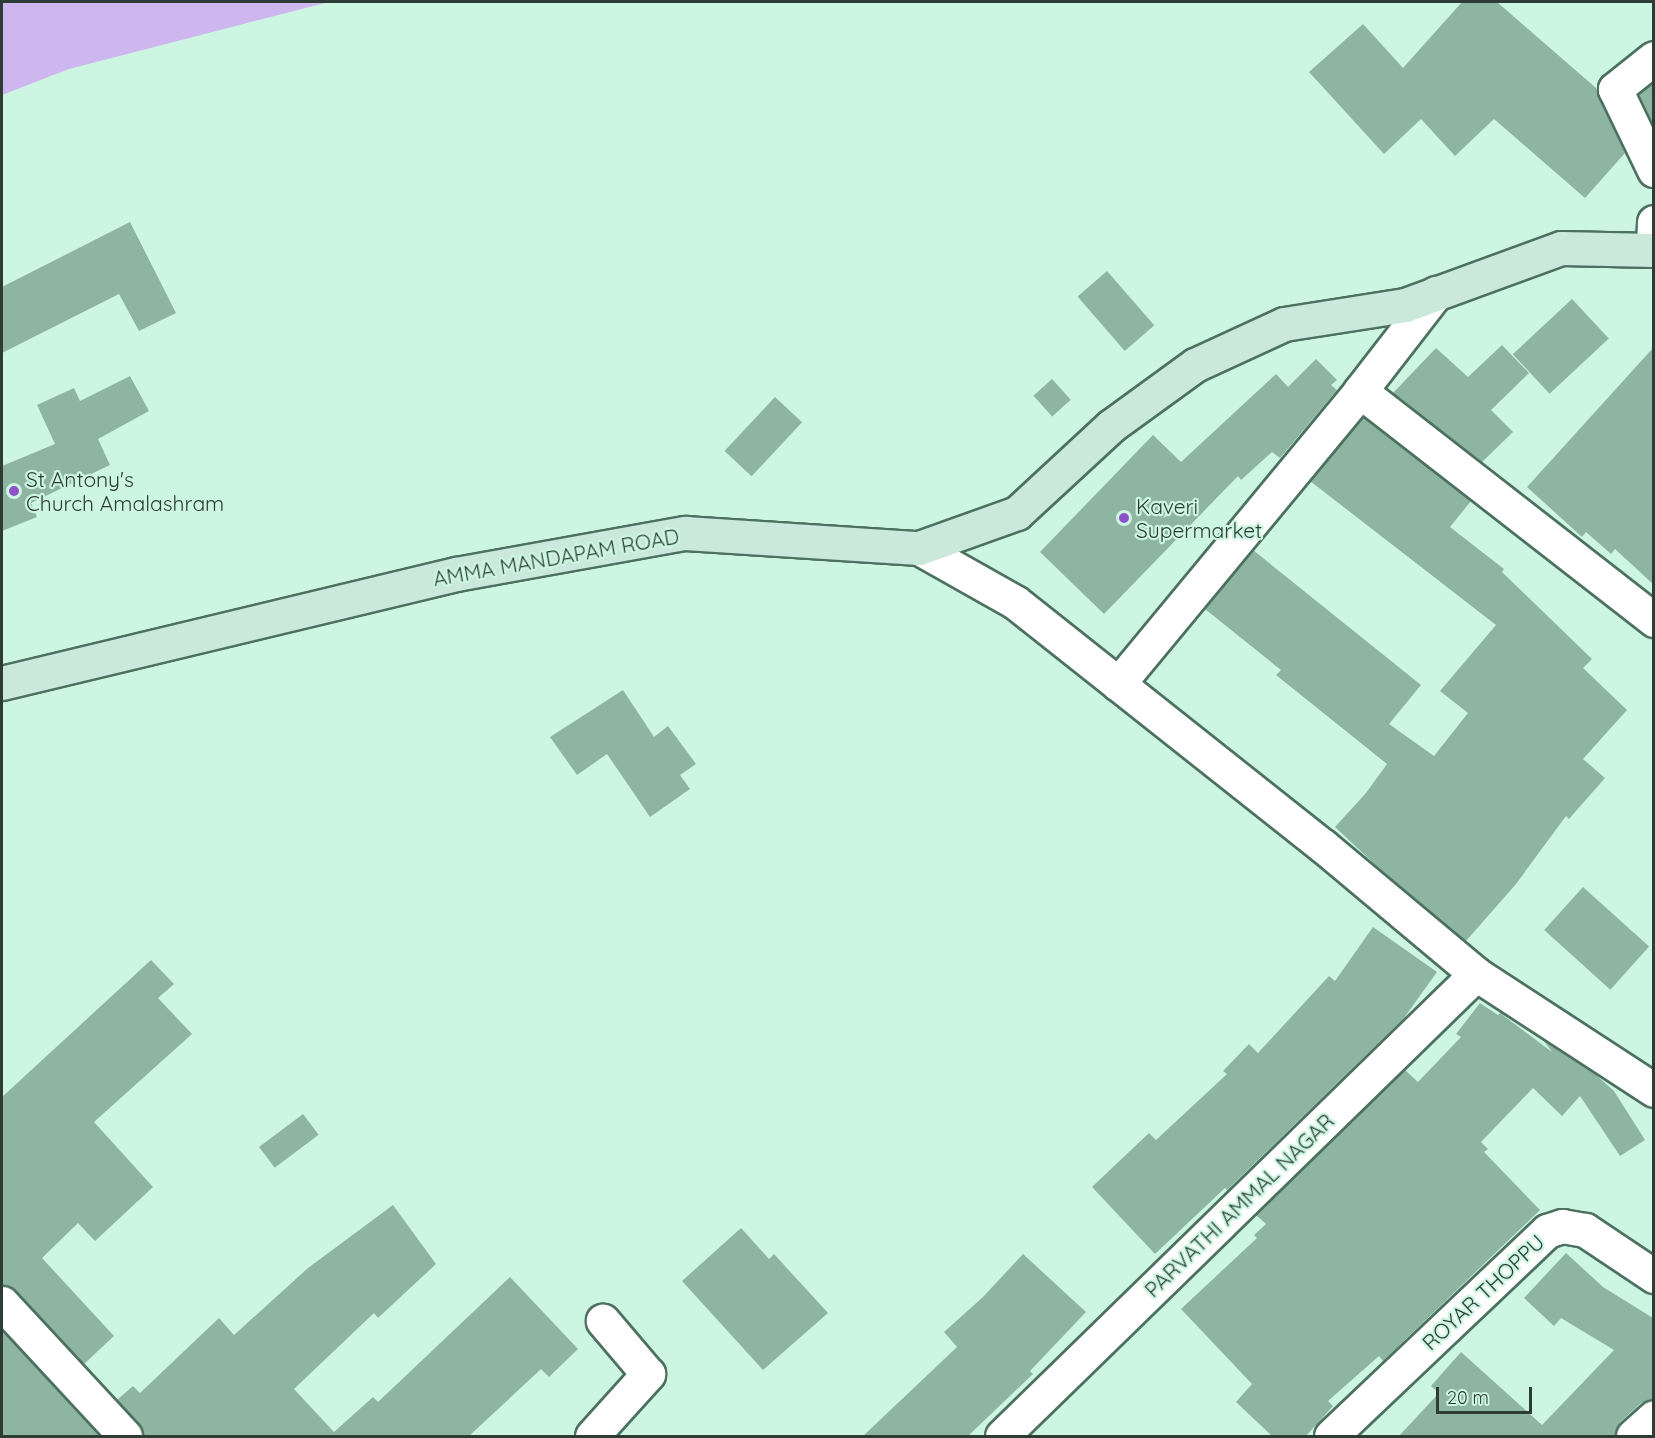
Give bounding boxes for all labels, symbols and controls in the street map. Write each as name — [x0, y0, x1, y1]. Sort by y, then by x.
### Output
place label: St Antony's Church Amalashram — [26, 466, 224, 516]
marker: St Antony's Church Amalashram — [7, 484, 21, 498]
place label: Kaveri Supermarket — [1136, 493, 1262, 543]
marker: Kaveri Supermarket — [1117, 511, 1131, 525]
street label: AMMA MANDAPAM ROAD — [431, 523, 681, 591]
street label: PARVATHI AMMAL NAGAR — [1139, 1108, 1339, 1302]
street label: ROYAR THOPPU — [1417, 1229, 1549, 1355]
scale bar — [1439, 1375, 1535, 1413]
text: 20 m — [1447, 1386, 1489, 1409]

